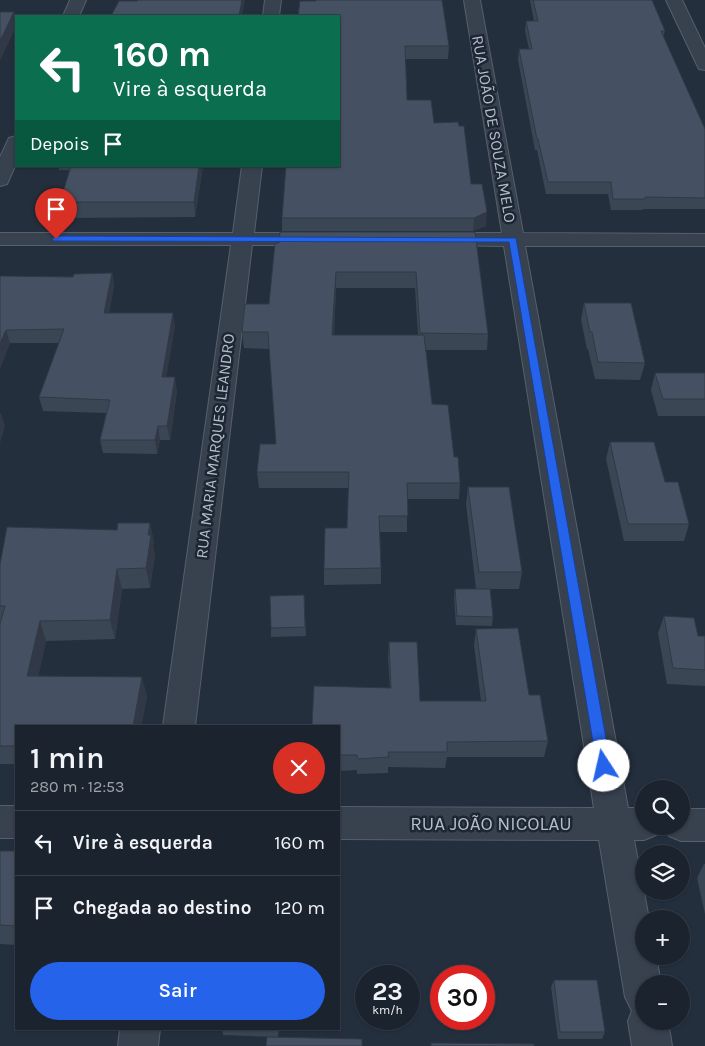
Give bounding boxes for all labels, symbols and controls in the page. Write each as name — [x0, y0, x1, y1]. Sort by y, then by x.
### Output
text: 160 m — [113, 34, 211, 75]
street label: RUA JOÃO DE SOUZA MELO — [468, 34, 520, 224]
icon: left — [30, 35, 95, 100]
text: Vire à esquerda — [113, 76, 267, 102]
icon: arrive — [99, 130, 127, 158]
text: Depois — [30, 133, 89, 155]
pin — [35, 188, 77, 239]
icon: arrive — [42, 195, 70, 223]
street label: RUA MARIA MARQUES LEANDRO — [192, 332, 238, 560]
position arrow — [577, 739, 629, 791]
text: 1 min — [30, 740, 104, 776]
button: close — [273, 742, 325, 794]
text: 280 m · 12:53 — [30, 777, 125, 796]
map controls — [635, 780, 690, 1030]
button: search — [635, 780, 690, 835]
street label: RUA JOÃO NICOLAU — [410, 813, 572, 835]
icon: left — [30, 829, 58, 857]
text: Vire à esquerda — [73, 832, 213, 854]
text: 160 m — [274, 832, 325, 854]
button: layers — [635, 845, 690, 900]
icon: arrive — [30, 894, 58, 922]
text: Chegada ao destino — [73, 897, 251, 919]
text: 120 m — [274, 897, 325, 919]
button: + — [635, 910, 690, 965]
button: Sair — [30, 962, 325, 1020]
speed limit sign: 30 — [430, 965, 495, 1030]
button: − — [635, 975, 690, 1030]
text: 23 — [372, 977, 403, 1006]
text: km/h — [372, 1003, 403, 1017]

